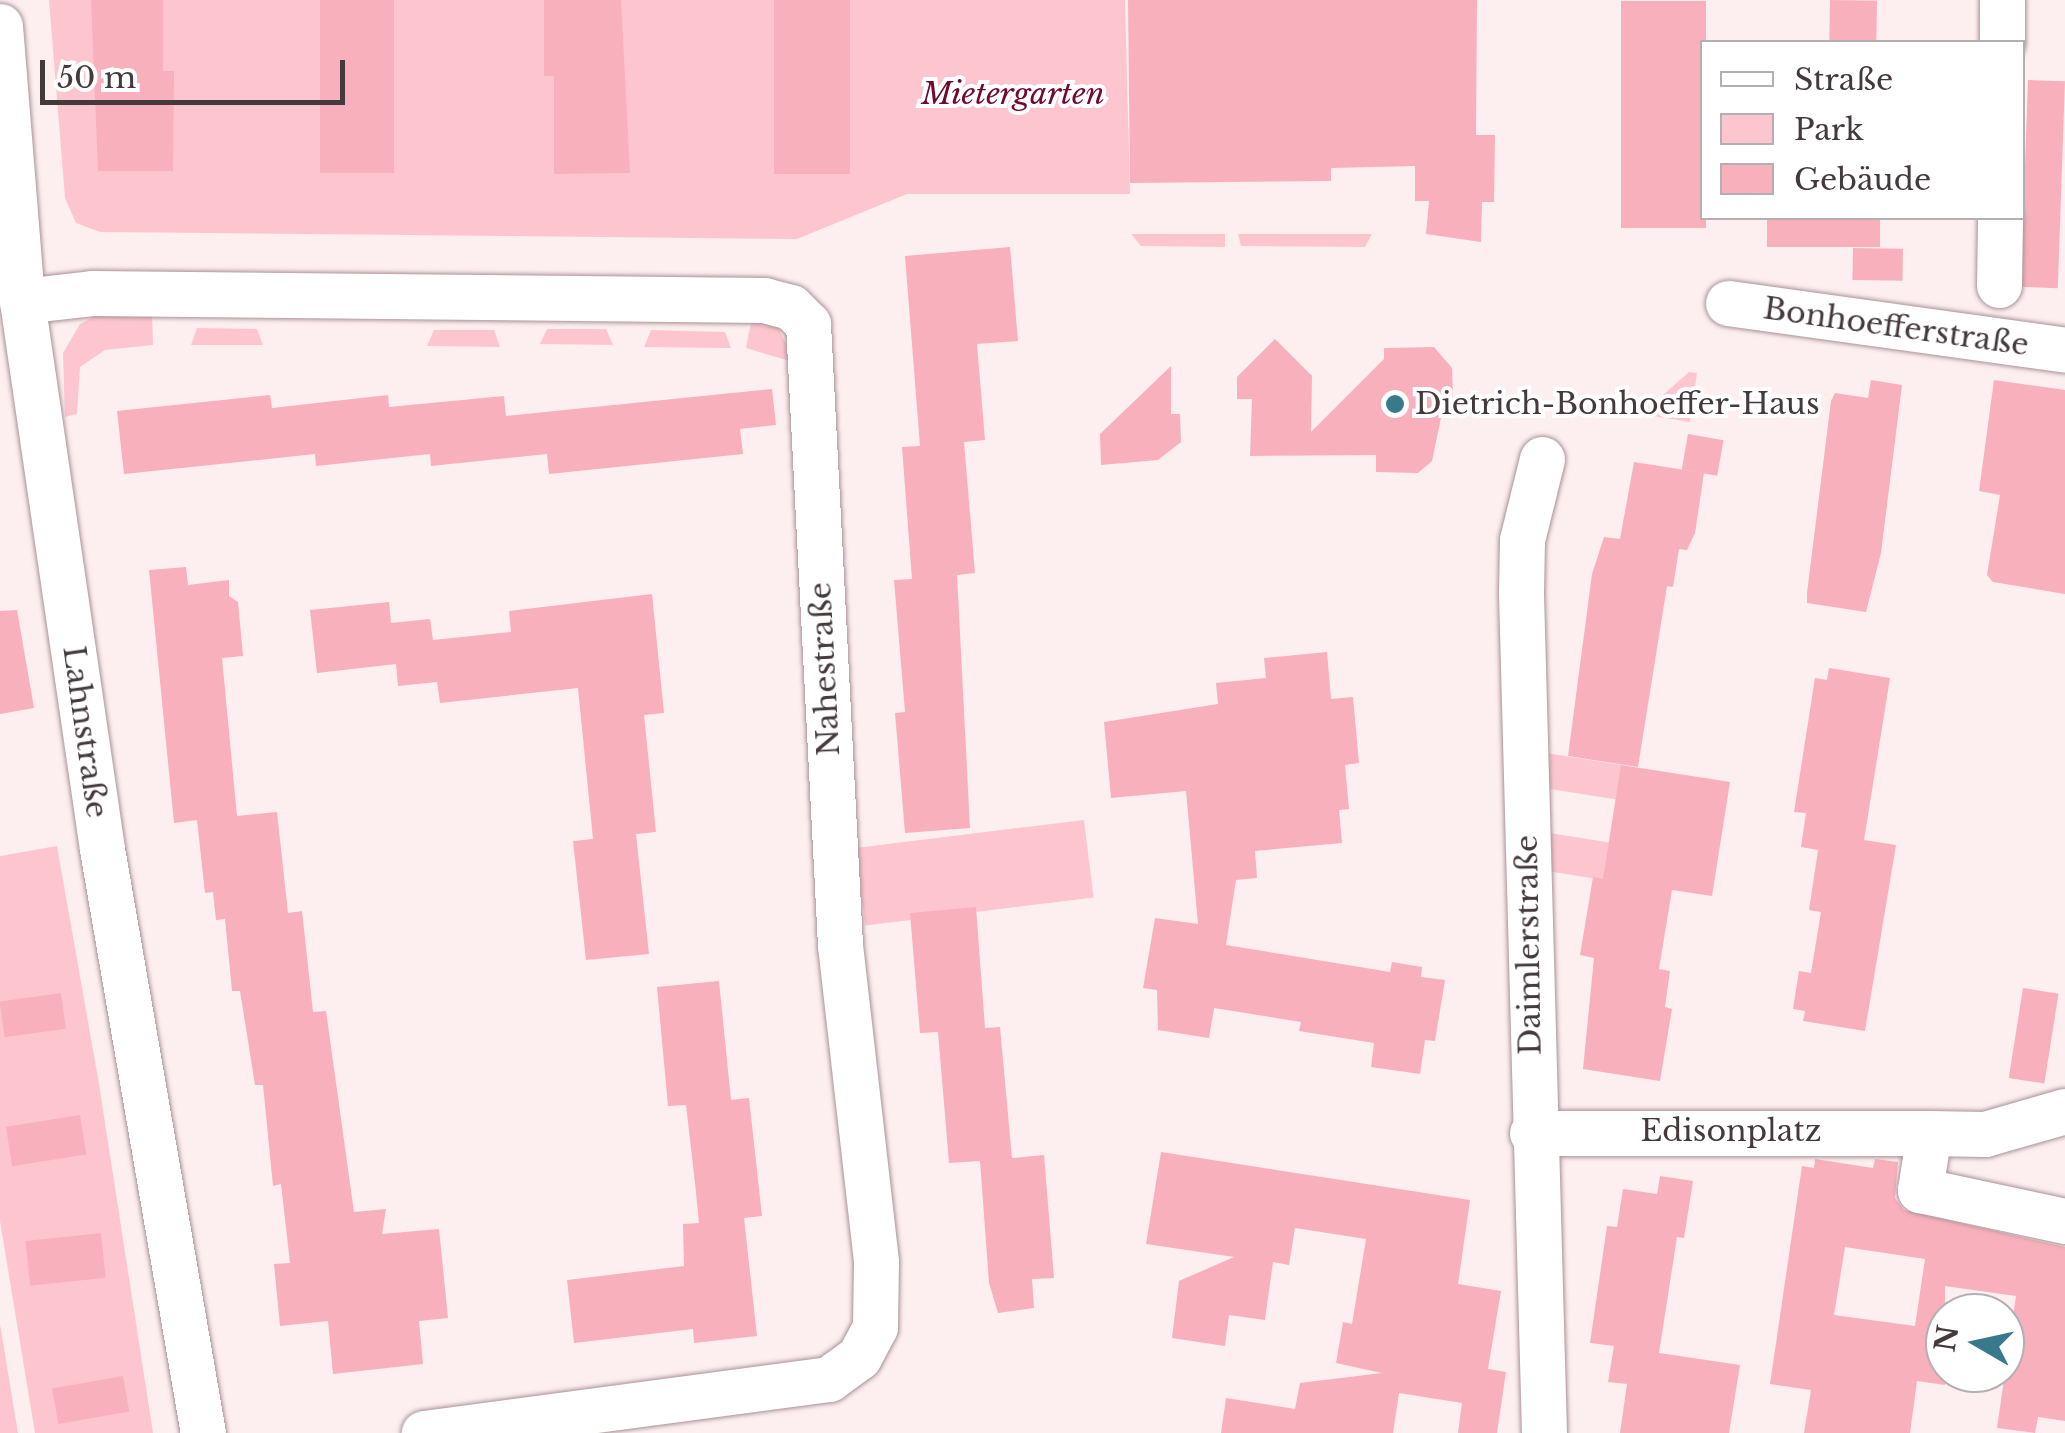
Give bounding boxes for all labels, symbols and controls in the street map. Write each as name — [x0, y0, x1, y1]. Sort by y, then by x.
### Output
scale bar — [45, 40, 350, 102]
legend — [1700, 40, 2025, 220]
text: 50 m — [57, 59, 136, 96]
text: Straße — [1794, 61, 1893, 98]
park label: Mietergarten — [921, 76, 1105, 112]
text: Park — [1794, 111, 1864, 148]
text: Gebäude — [1794, 161, 1931, 198]
street label: Bonhoefferstraße — [1761, 291, 2031, 363]
place label: Dietrich-Bonhoeffer-Haus — [1415, 386, 1820, 422]
marker: Dietrich-Bonhoeffer-Haus — [1384, 393, 1406, 415]
street label: Nahestraße — [802, 581, 848, 757]
street label: Lahnstraße — [55, 644, 115, 820]
street label: Daimlerstraße — [1509, 835, 1549, 1055]
street label: Edisonplatz — [1641, 1113, 1821, 1149]
north arrow — [1925, 1293, 2025, 1393]
text: N — [1928, 1323, 1966, 1354]

